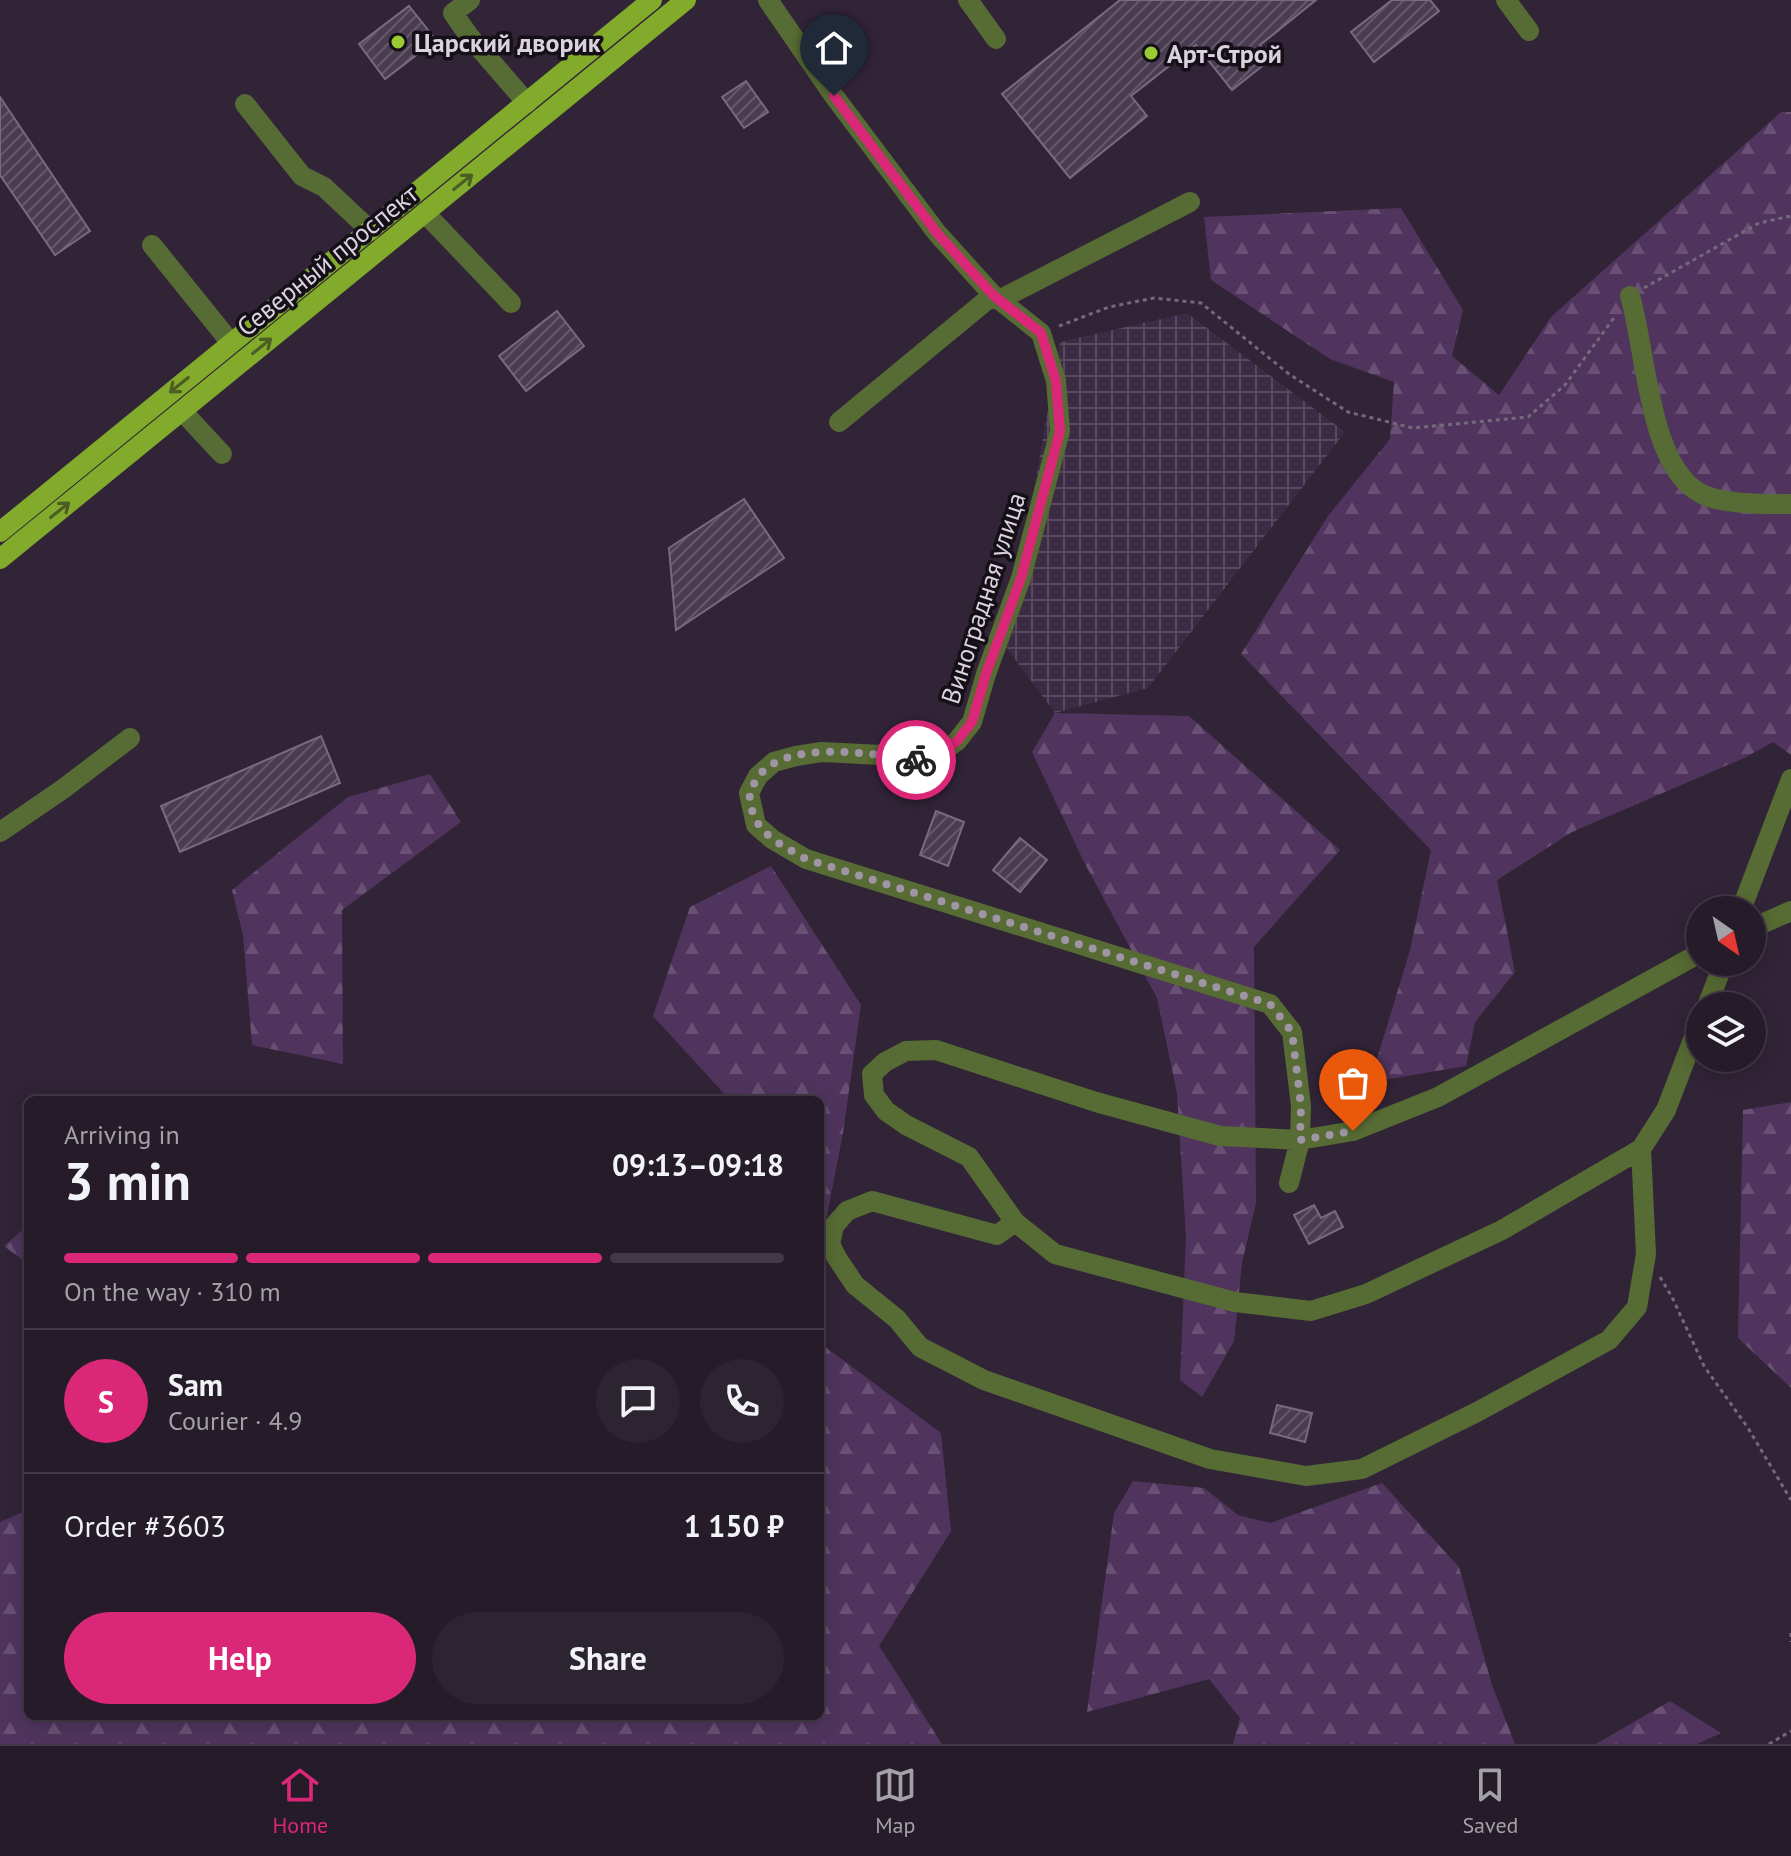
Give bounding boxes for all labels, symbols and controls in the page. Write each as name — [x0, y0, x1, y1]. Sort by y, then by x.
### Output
pin — [800, 14.0, 868, 96]
place label: Царский дворик — [414, 26, 601, 59]
icon: home — [812, 26, 856, 70]
marker: Царский дворик — [389, 33, 407, 51]
place label: Арт-Строй — [1167, 37, 1282, 70]
marker: Арт-Строй — [1142, 44, 1160, 62]
one-way arrow — [453, 173, 474, 191]
street label: Северный проспект — [230, 177, 425, 343]
one-way arrow — [251, 337, 272, 355]
one-way arrow — [169, 376, 190, 394]
street label: Виноградная улица — [933, 488, 1033, 708]
one-way arrow — [50, 501, 70, 519]
courier — [876, 720, 956, 800]
icon: bike — [894, 738, 938, 782]
north arrow — [1686, 896, 1766, 976]
map controls — [1686, 896, 1766, 1072]
button: layers — [1686, 992, 1766, 1072]
pin — [1319, 1049, 1387, 1131]
icon: bag — [1331, 1061, 1375, 1105]
text: Arriving in — [64, 1118, 180, 1151]
text: 09:13–09:18 — [612, 1145, 784, 1184]
text: 3 min — [64, 1147, 191, 1214]
text: On the way · 310 m — [64, 1275, 281, 1308]
button: chat — [596, 1359, 680, 1443]
button: phone — [700, 1359, 784, 1443]
text: Sam — [168, 1365, 223, 1404]
text: S — [98, 1382, 114, 1421]
text: Courier · 4.9 — [168, 1404, 302, 1437]
text: Order #3603 — [64, 1506, 226, 1545]
text: 1 150 ₽ — [684, 1506, 784, 1545]
button: Help — [64, 1612, 416, 1704]
button: Share — [432, 1612, 784, 1704]
tab: Home — [273, 1763, 328, 1839]
tab: Map — [873, 1763, 917, 1839]
tab: Saved — [1462, 1763, 1518, 1839]

